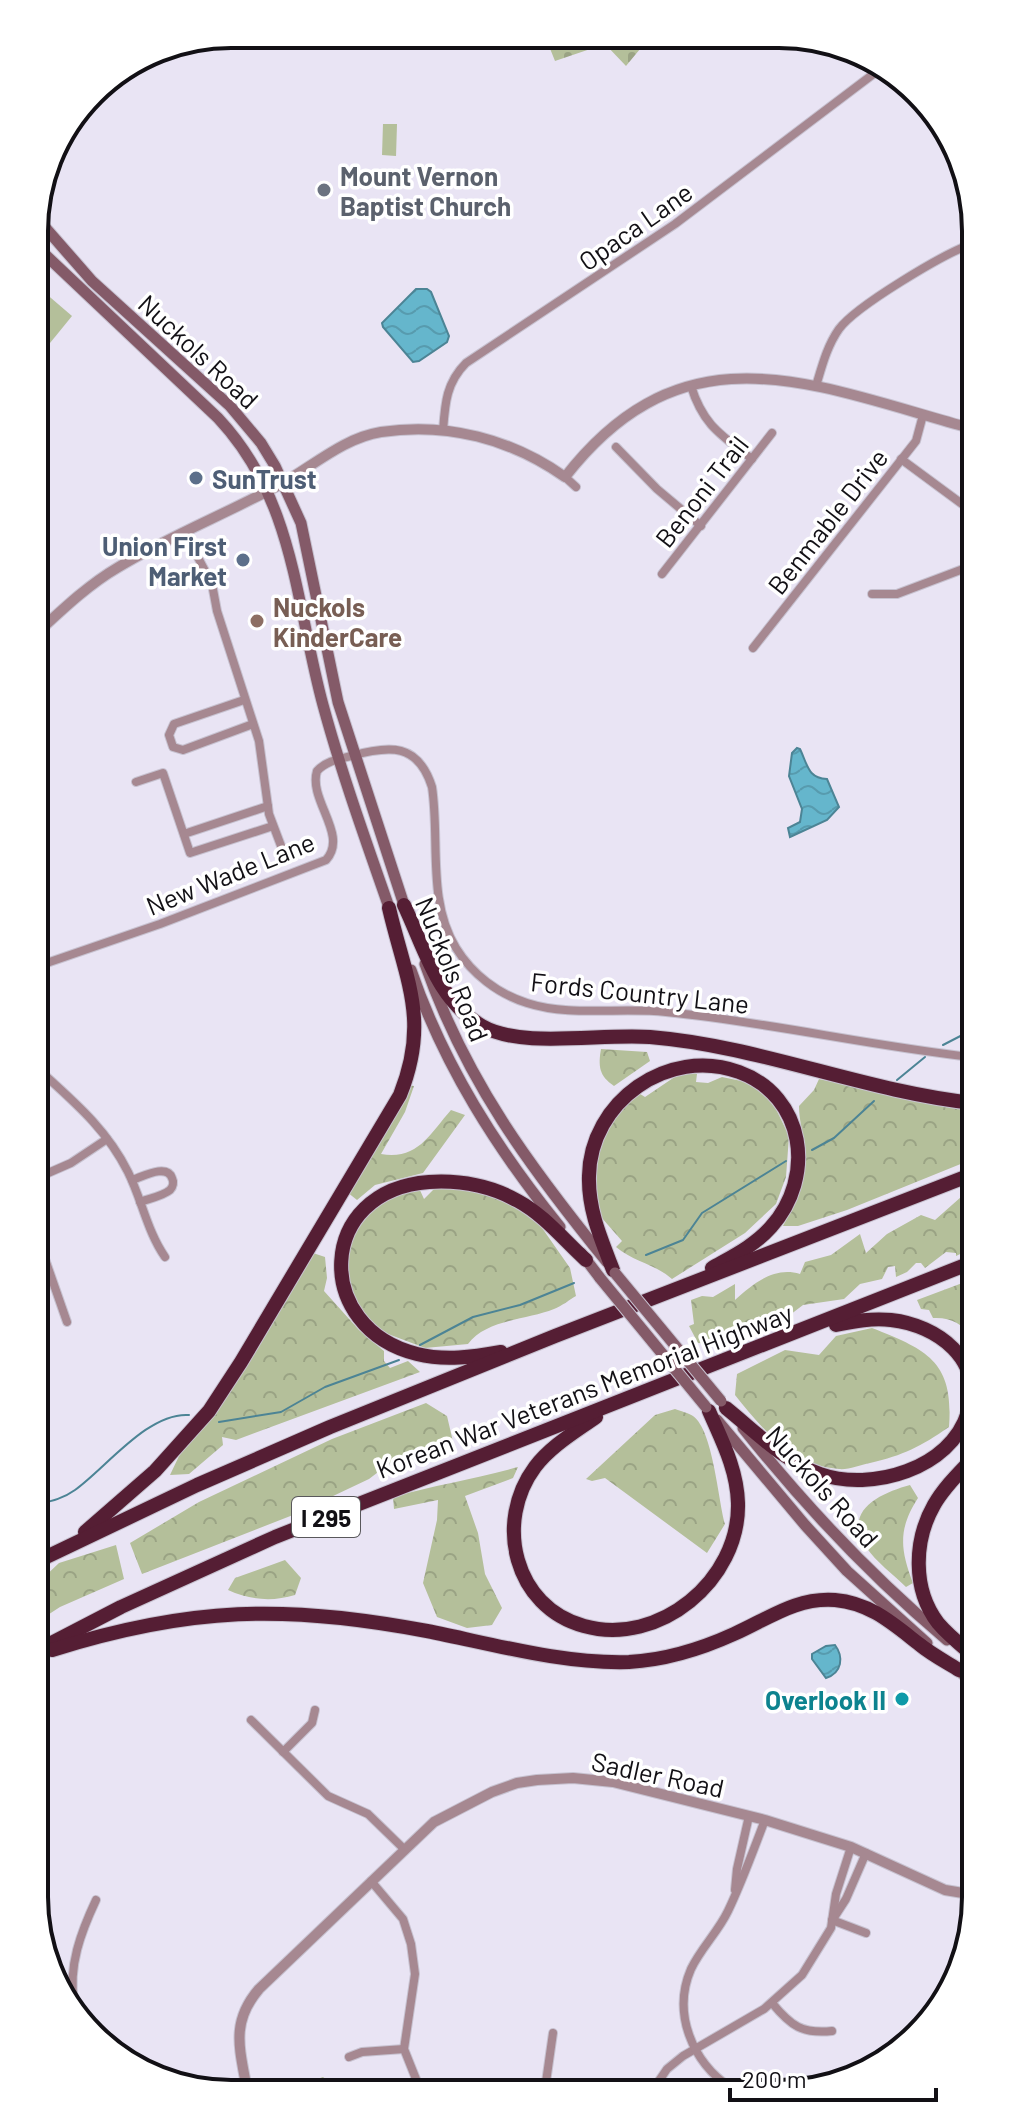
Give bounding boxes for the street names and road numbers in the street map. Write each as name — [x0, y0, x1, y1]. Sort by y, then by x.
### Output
street label: Opaca Lane — [572, 176, 698, 276]
street label: Nuckols Road — [133, 288, 265, 414]
street label: Benoni Trail — [648, 429, 754, 553]
street label: Benmable Drive — [761, 442, 893, 600]
street label: New Wade Lane — [141, 825, 319, 921]
street label: Nuckols Road — [410, 892, 496, 1046]
street label: Fords Country Lane — [529, 965, 751, 1019]
street label: Korean War Veterans Memorial Highway — [372, 1296, 796, 1484]
street label: Nuckols Road — [760, 1419, 886, 1553]
road number: I 295 — [292, 1497, 360, 1537]
street label: Sadler Road — [589, 1745, 727, 1803]

